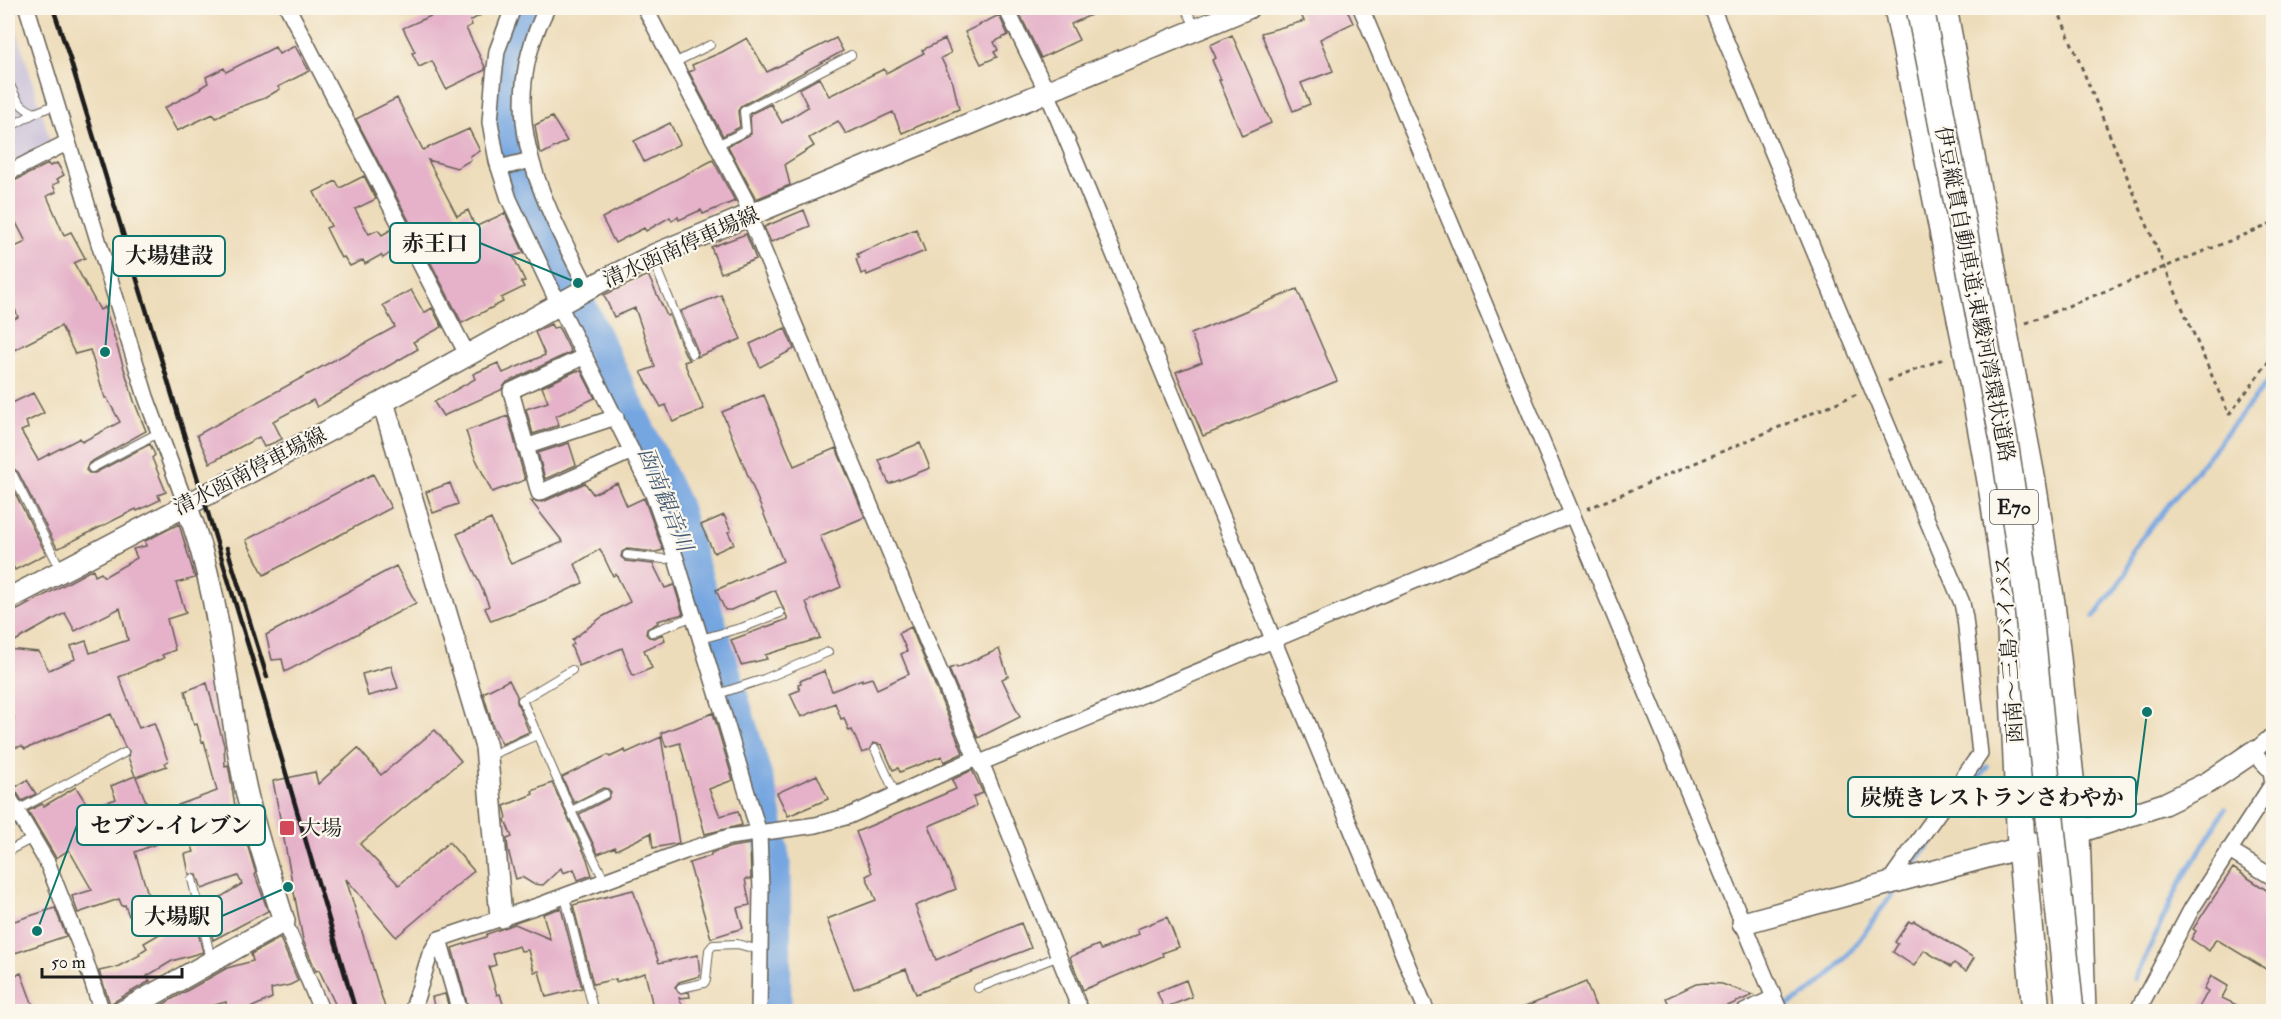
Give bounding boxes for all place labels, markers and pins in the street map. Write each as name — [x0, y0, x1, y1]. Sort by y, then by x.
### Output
callout: 赤王口 — [390, 223, 480, 263]
callout: 大場建設 — [113, 236, 225, 276]
callout: 炭焼きレストランさわやか — [1848, 777, 2136, 817]
callout: セブン-イレブン — [77, 805, 265, 845]
place label: 大場 — [300, 815, 342, 842]
marker: 大場 — [278, 819, 296, 837]
callout: 大場駅 — [132, 896, 222, 936]

